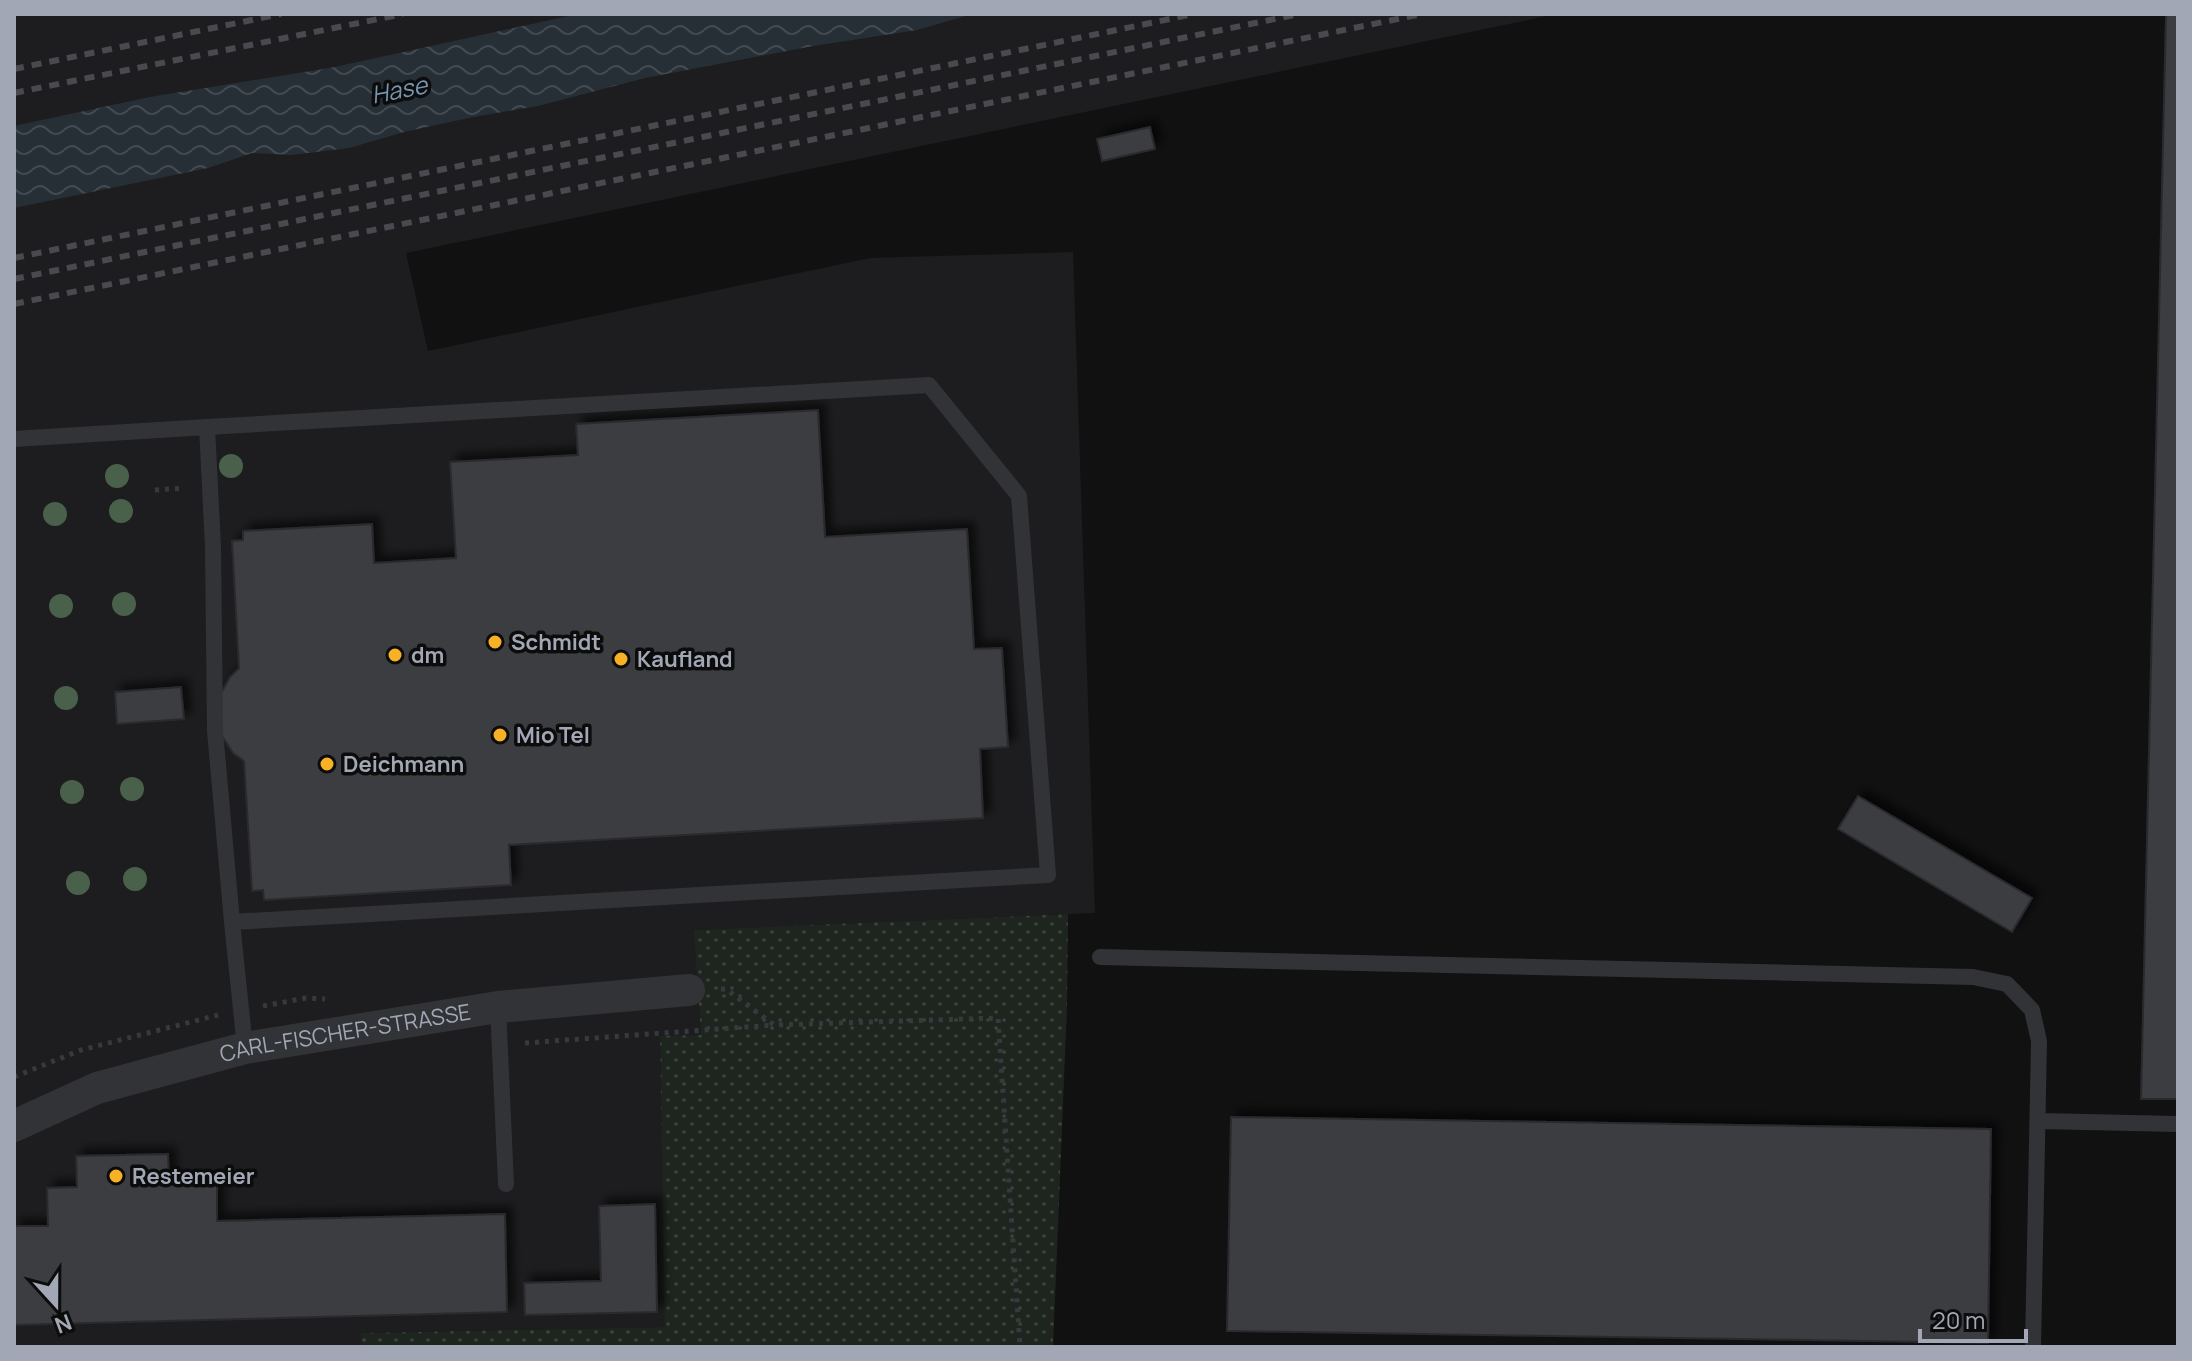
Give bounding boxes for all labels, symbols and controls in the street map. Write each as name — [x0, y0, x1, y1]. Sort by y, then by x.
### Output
water label: Hase — [368, 67, 432, 111]
place label: Schmidt — [511, 627, 601, 657]
marker: Schmidt — [486, 633, 504, 651]
place label: dm — [411, 640, 444, 670]
place label: Kaufland — [637, 644, 733, 674]
marker: dm — [386, 646, 404, 664]
marker: Kaufland — [612, 650, 630, 668]
place label: Mio Tel — [516, 720, 590, 750]
marker: Mio Tel — [491, 726, 509, 744]
place label: Deichmann — [343, 749, 464, 779]
marker: Deichmann — [318, 755, 336, 773]
street label: CARL-FISCHER-STRASSE — [216, 997, 473, 1069]
place label: Restemeier — [132, 1161, 255, 1191]
marker: Restemeier — [107, 1167, 125, 1185]
north arrow — [16, 1265, 96, 1345]
scale bar — [1920, 1293, 2026, 1343]
text: 20 m — [1932, 1303, 1985, 1336]
text: N — [50, 1307, 76, 1341]

